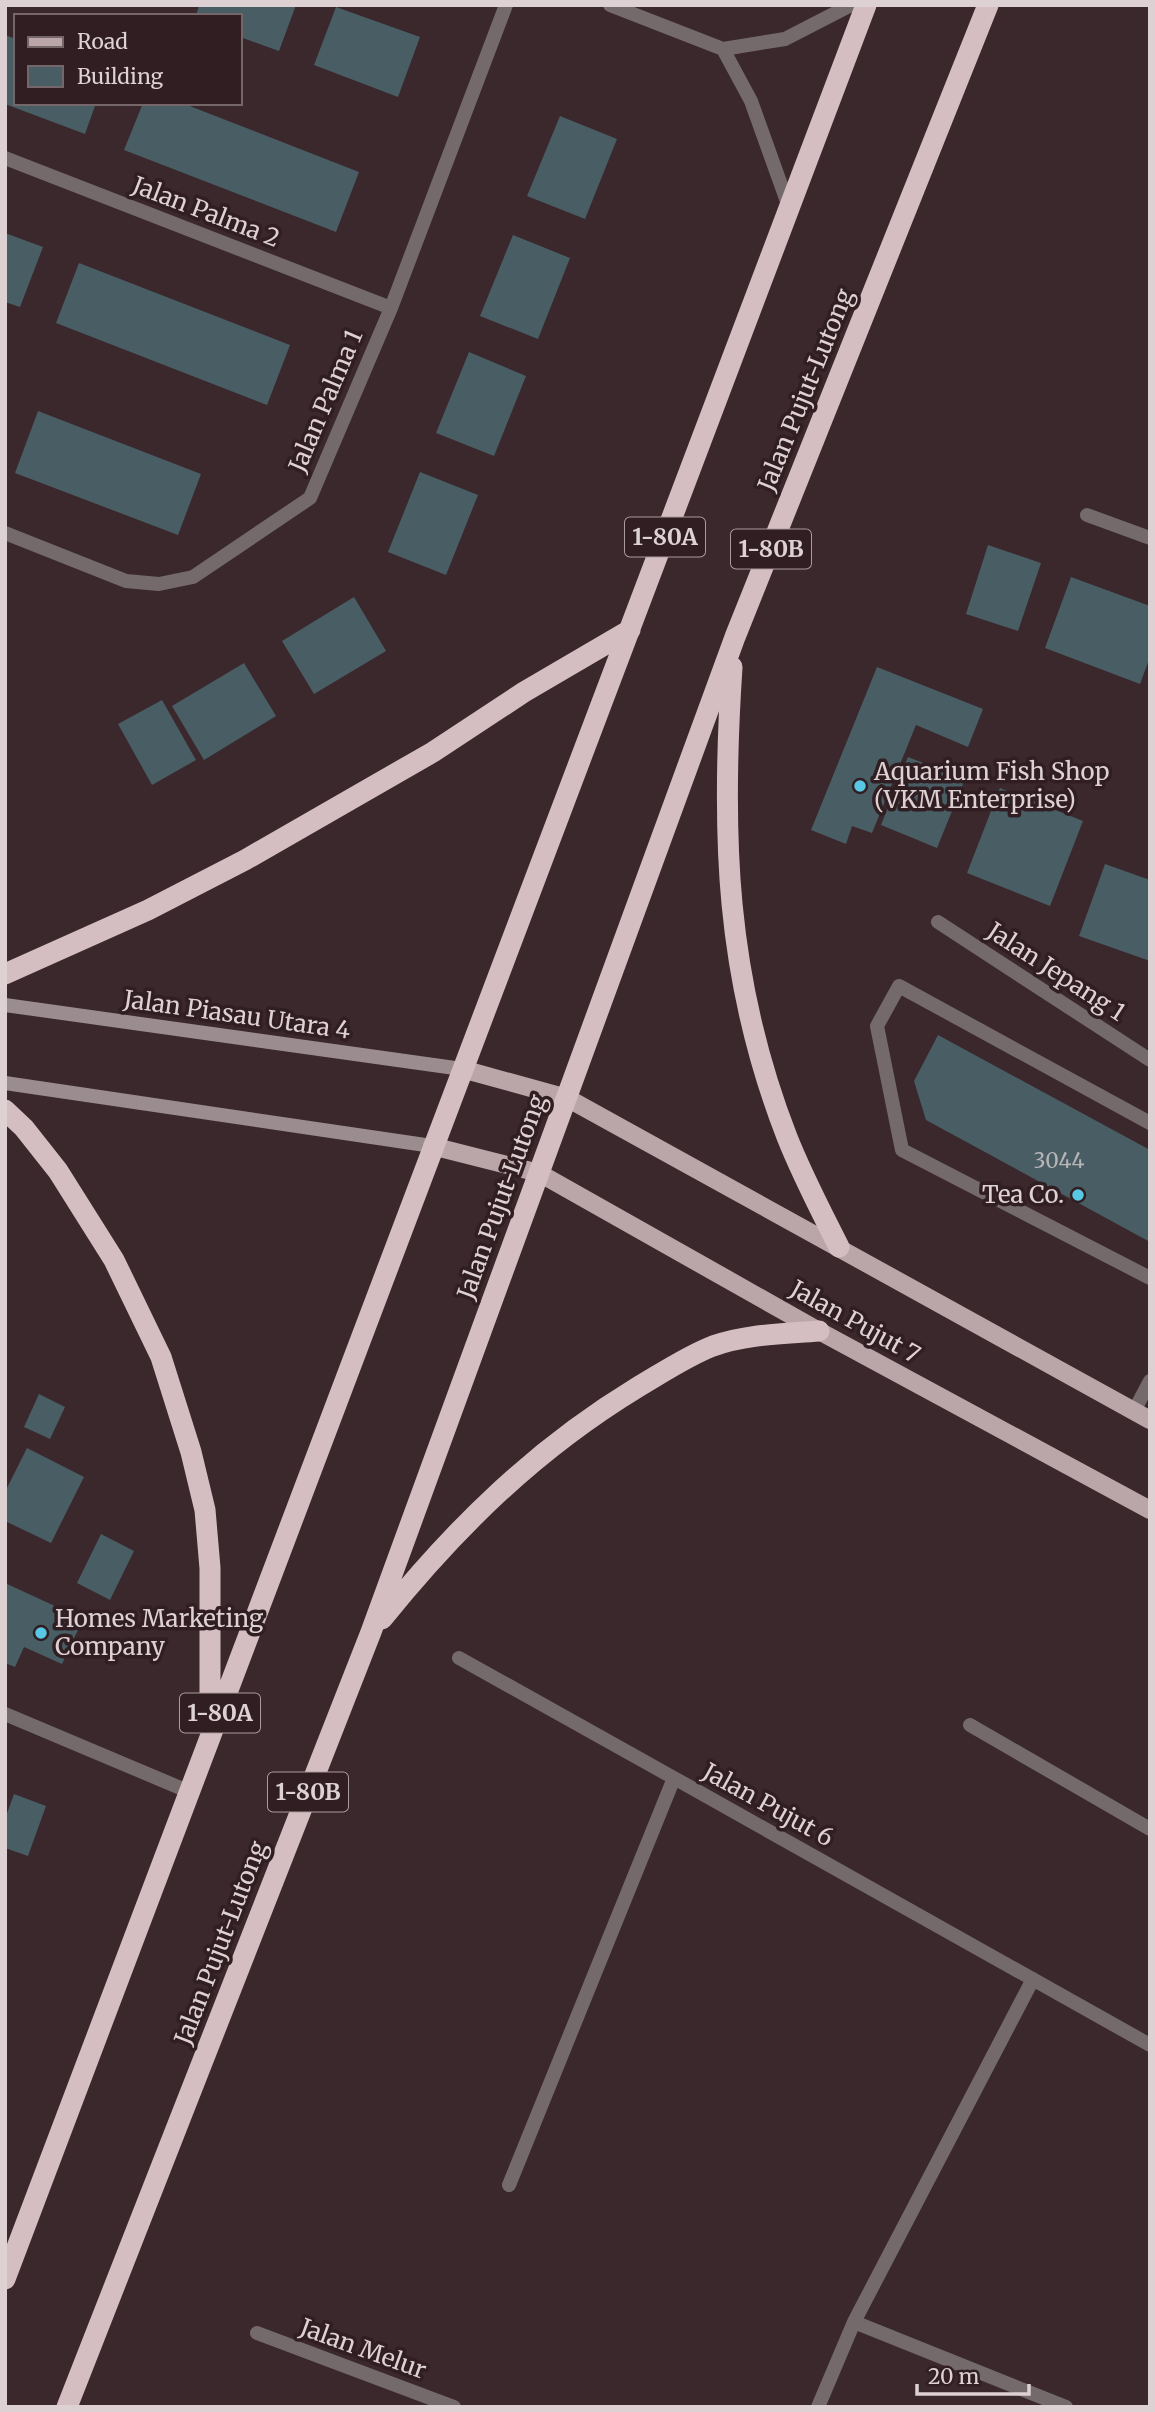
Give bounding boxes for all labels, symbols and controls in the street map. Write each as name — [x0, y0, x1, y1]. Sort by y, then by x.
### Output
legend — [14, 14, 242, 105]
text: Road — [77, 28, 128, 55]
text: Building — [77, 63, 164, 90]
street label: Jalan Palma 2 — [127, 169, 284, 254]
street label: Jalan Pujut-Lutong — [750, 284, 860, 497]
street label: Jalan Palma 1 — [281, 325, 370, 478]
road number: 1-80A — [625, 517, 705, 556]
road number: 1-80B — [731, 530, 811, 568]
place label: Aquarium Fish Shop (VKM Enterprise) — [873, 756, 1109, 815]
marker: Aquarium Fish Shop (VKM Enterprise) — [852, 778, 868, 794]
street label: Jalan Jepang 1 — [981, 915, 1131, 1028]
street label: Jalan Piasau Utara 4 — [121, 983, 353, 1046]
street label: Jalan Pujut-Lutong — [450, 1090, 553, 1304]
house number: 3044 — [1034, 1147, 1085, 1174]
place label: Tea Co. — [982, 1179, 1064, 1210]
marker: Tea Co. — [1070, 1187, 1086, 1203]
street label: Jalan Pujut 7 — [784, 1273, 926, 1370]
place label: Homes Marketing Company — [55, 1603, 264, 1662]
marker: Homes Marketing Company — [33, 1625, 49, 1641]
road number: 1-80A — [180, 1694, 260, 1732]
street label: Jalan Pujut 6 — [697, 1755, 839, 1853]
road number: 1-80B — [268, 1772, 348, 1812]
street label: Jalan Pujut-Lutong — [167, 1836, 274, 2050]
street label: Jalan Melur — [295, 2311, 431, 2386]
scale bar — [917, 2352, 1029, 2396]
text: 20 m — [928, 2363, 980, 2390]

